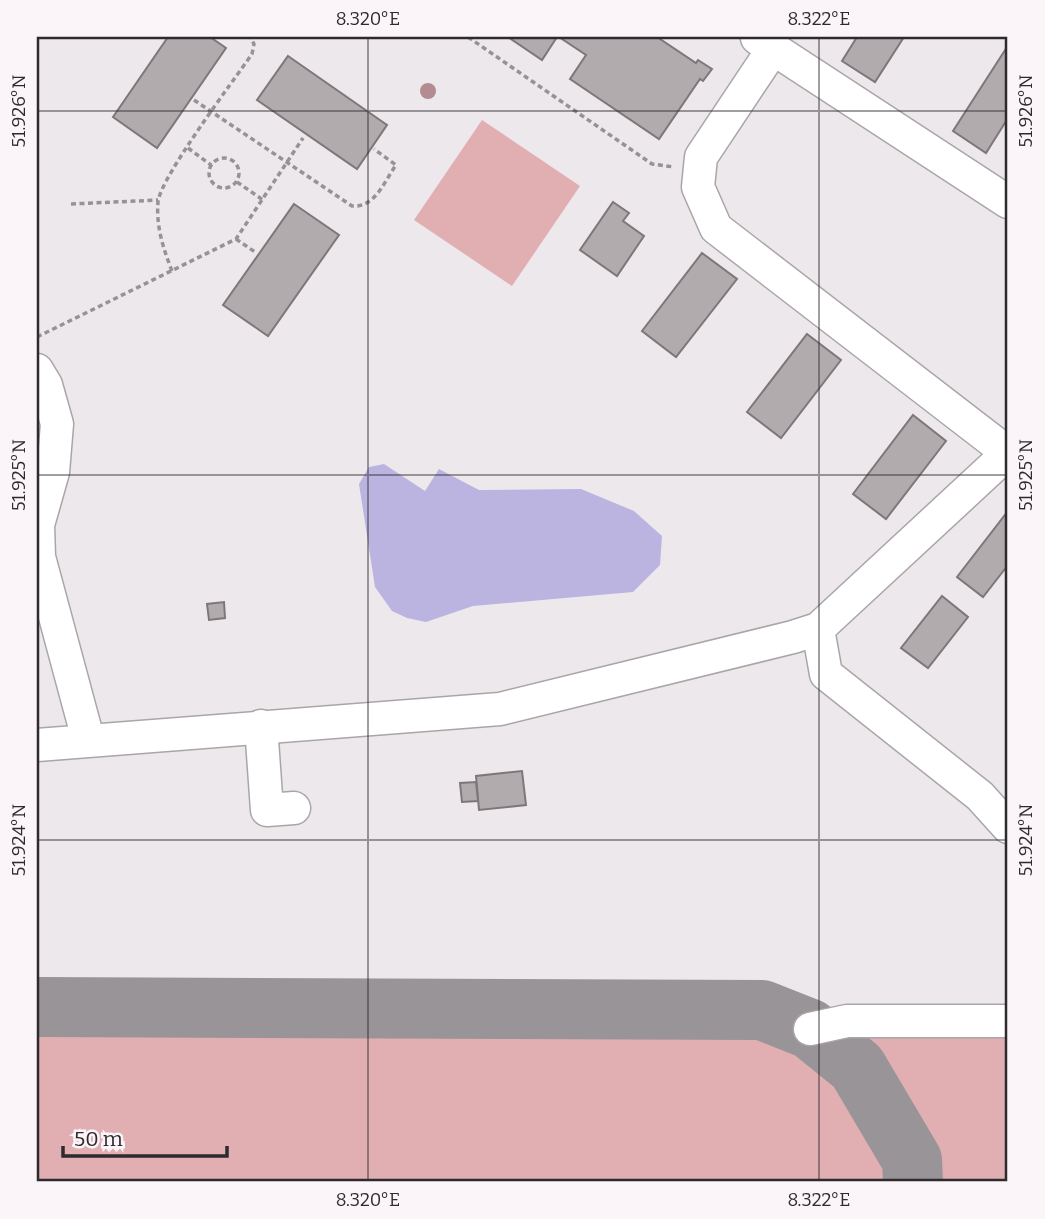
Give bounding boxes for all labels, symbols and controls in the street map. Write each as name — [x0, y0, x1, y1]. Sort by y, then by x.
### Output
text: 8.320°E — [336, 8, 400, 30]
text: 8.322°E — [788, 8, 850, 30]
text: 51.926°N — [8, 75, 30, 147]
text: 51.926°N — [1015, 75, 1037, 147]
text: 51.925°N — [8, 439, 30, 511]
text: 51.925°N — [1015, 439, 1037, 511]
text: 51.924°N — [8, 804, 30, 876]
text: 51.924°N — [1015, 804, 1037, 876]
scale bar — [63, 1114, 228, 1158]
text: 50 m — [74, 1126, 123, 1152]
text: 8.320°E — [336, 1189, 400, 1211]
text: 8.322°E — [788, 1189, 850, 1211]

